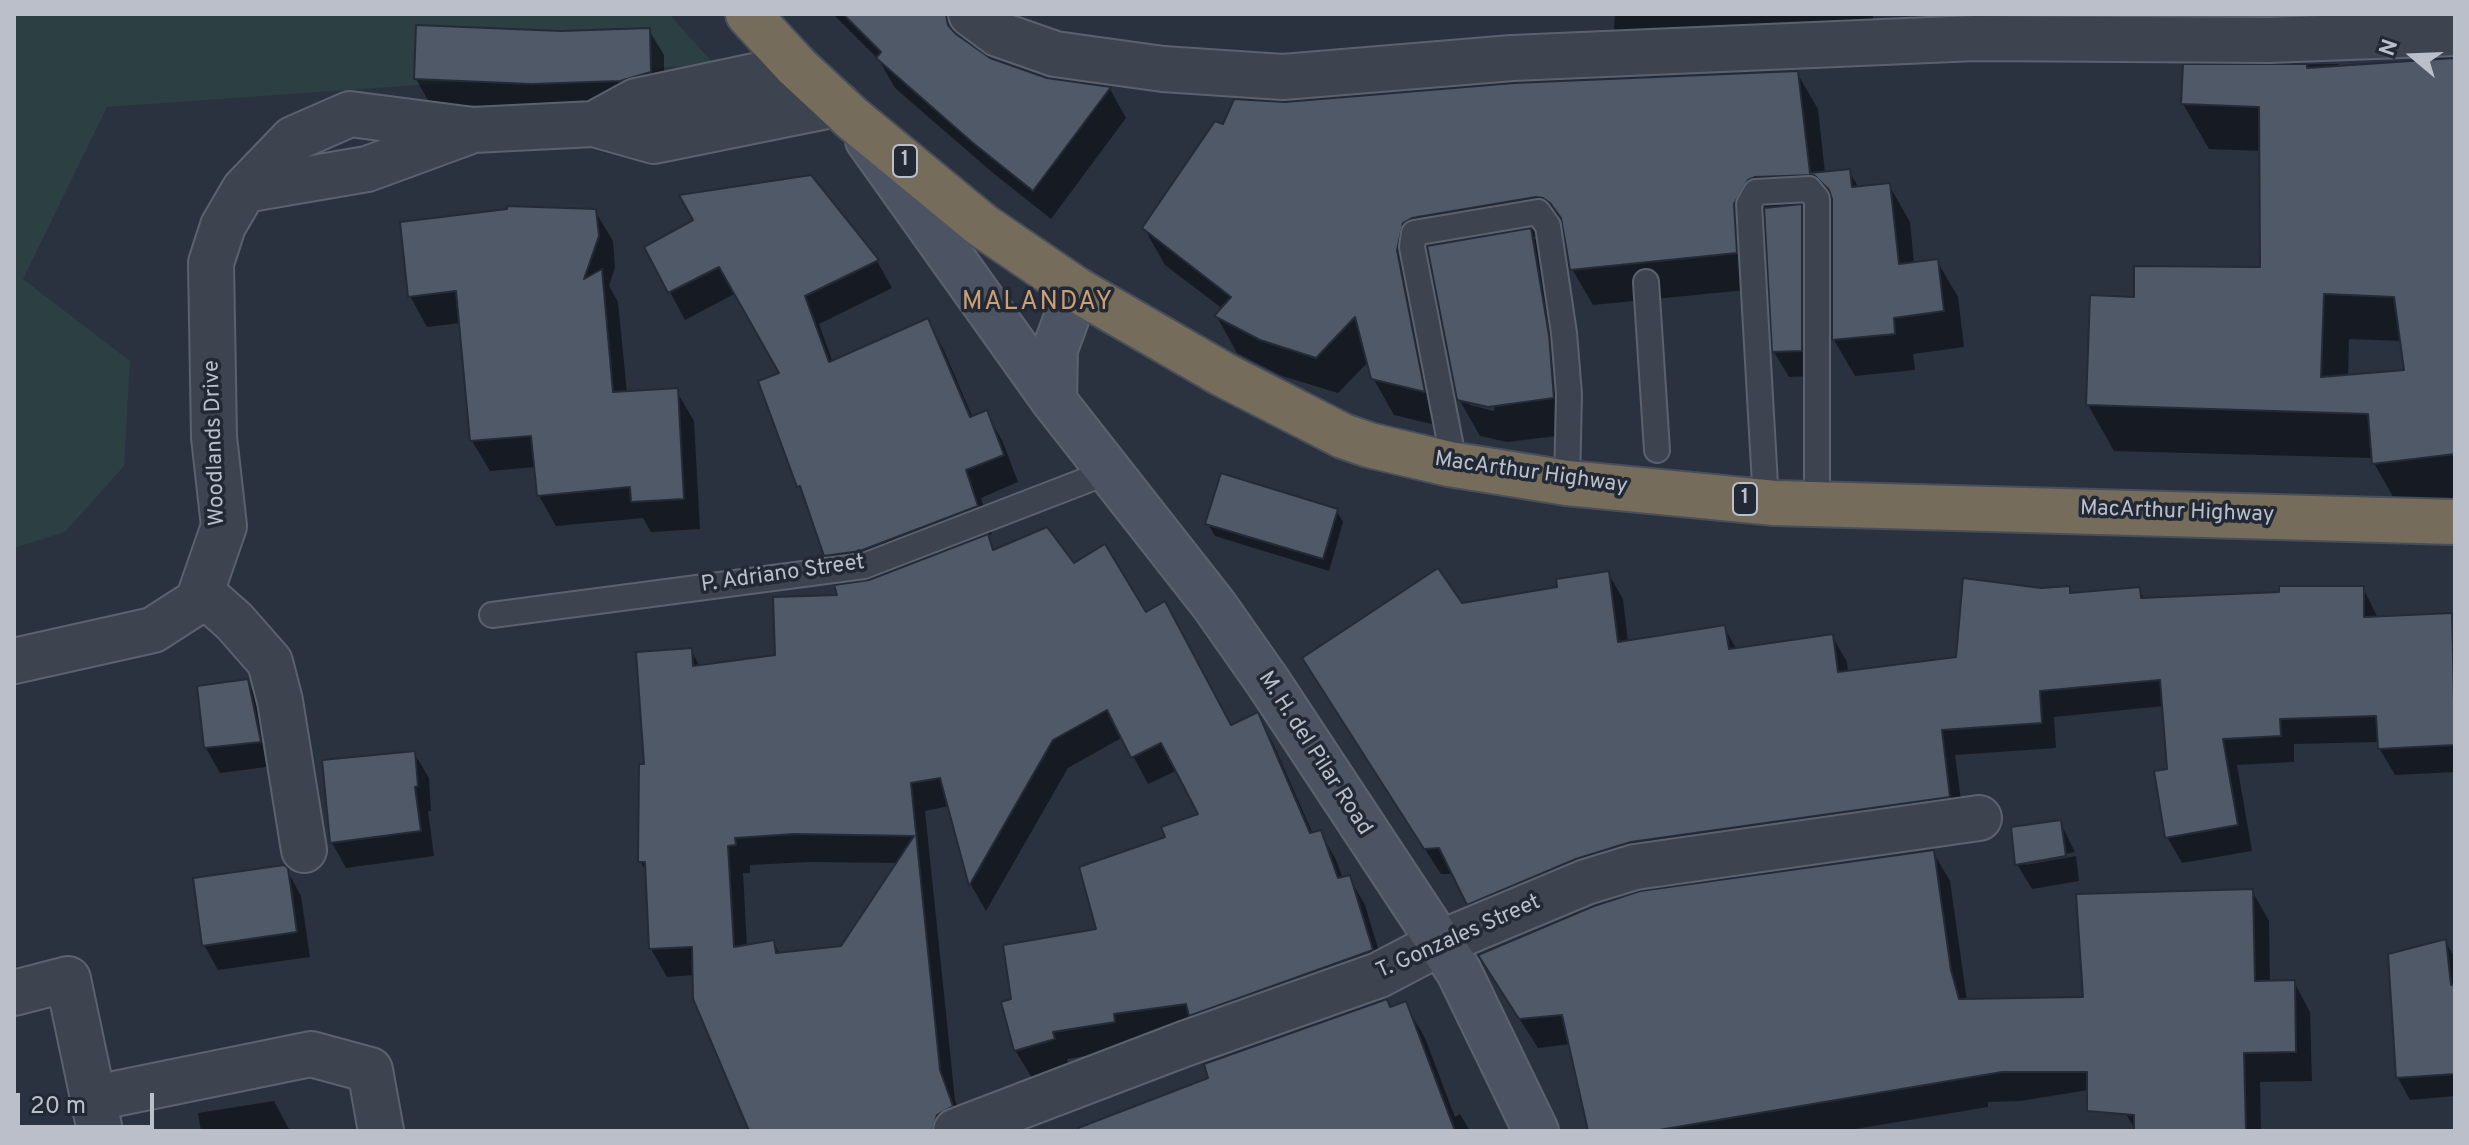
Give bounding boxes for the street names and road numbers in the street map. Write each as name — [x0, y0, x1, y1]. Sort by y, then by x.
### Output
road number: 1 — [893, 145, 917, 177]
street label: Woodlands Drive — [200, 360, 232, 526]
street label: MacArthur Highway — [1433, 447, 1629, 501]
road number: 1 — [1733, 483, 1757, 515]
street label: MacArthur Highway — [2079, 496, 2275, 530]
street label: P. Adriano Street — [700, 550, 866, 600]
street label: M. H. del Pilar Road — [1251, 667, 1377, 841]
street label: T. Gonzales Street — [1373, 890, 1545, 986]

